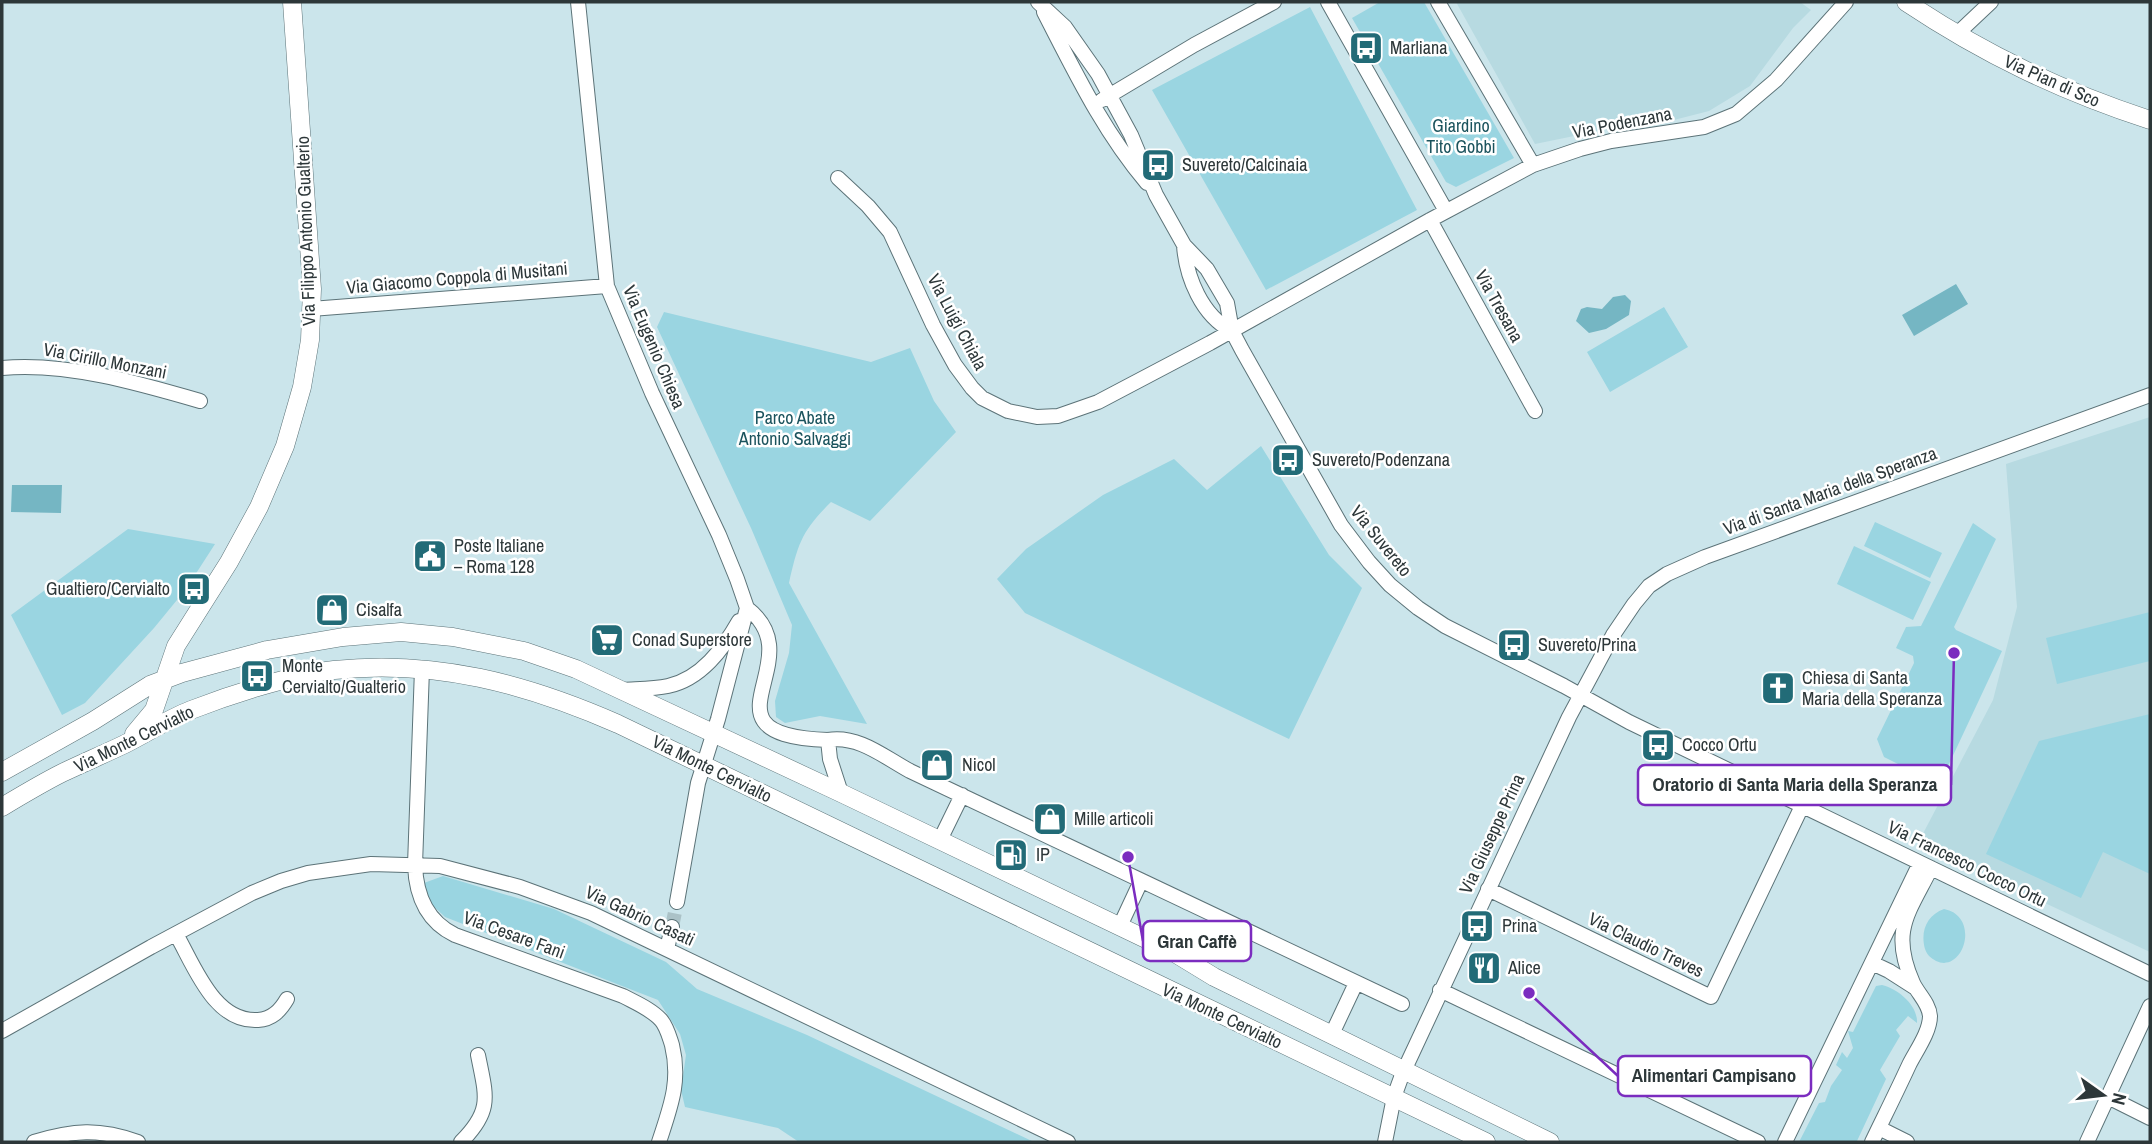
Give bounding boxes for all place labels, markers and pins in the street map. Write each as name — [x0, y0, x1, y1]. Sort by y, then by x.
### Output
bus stop icon: Marliana — [1347, 29, 1385, 67]
place label: Marliana — [1390, 35, 1447, 60]
bus stop icon: Suvereto/Calcinaia — [1139, 146, 1177, 184]
place label: Suvereto/Calcinaia — [1182, 152, 1308, 177]
bus stop icon: Suvereto/Podenzana — [1269, 441, 1307, 479]
place label: Suvereto/Podenzana — [1312, 447, 1450, 472]
place label: Poste Italiane – Roma 128 — [454, 533, 544, 579]
public building icon: Poste Italiane – Roma 128 — [411, 537, 449, 575]
bus stop icon: Gualtiero/Cervialto — [175, 570, 213, 608]
place label: Gualtiero/Cervialto — [46, 576, 170, 601]
shop icon: Cisalfa — [313, 591, 351, 629]
place label: Cisalfa — [356, 597, 402, 622]
supermarket icon: Conad Superstore — [588, 621, 626, 659]
bus stop icon: Suvereto/Prina — [1495, 626, 1533, 664]
place label: Conad Superstore — [632, 627, 752, 652]
place label: Suvereto/Prina — [1538, 632, 1636, 657]
place label: Monte Cervialto/Gualterio — [282, 653, 406, 699]
bus stop icon: Monte Cervialto/Gualterio — [238, 657, 276, 695]
place label: Chiesa di Santa Maria della Speranza — [1802, 665, 1942, 711]
church icon: Chiesa di Santa Maria della Speranza — [1759, 669, 1797, 707]
bus stop icon: Cocco Ortu — [1639, 726, 1677, 764]
place label: Cocco Ortu — [1682, 732, 1757, 757]
shop icon: Nicol — [918, 746, 956, 784]
place label: Nicol — [962, 752, 996, 777]
callout: Oratorio di Santa Maria della Speranza — [1638, 765, 1951, 805]
shop icon: Mille articoli — [1031, 800, 1069, 838]
place label: Mille articoli — [1074, 806, 1154, 831]
fuel station icon: IP — [992, 836, 1030, 874]
place label: IP — [1036, 842, 1050, 867]
bus stop icon: Prina — [1458, 907, 1496, 945]
place label: Prina — [1502, 913, 1537, 938]
callout: Gran Caffè — [1143, 921, 1251, 961]
restaurant icon: Alice — [1465, 949, 1503, 987]
place label: Alice — [1507, 955, 1541, 980]
callout: Alimentari Campisano — [1618, 1056, 1811, 1096]

